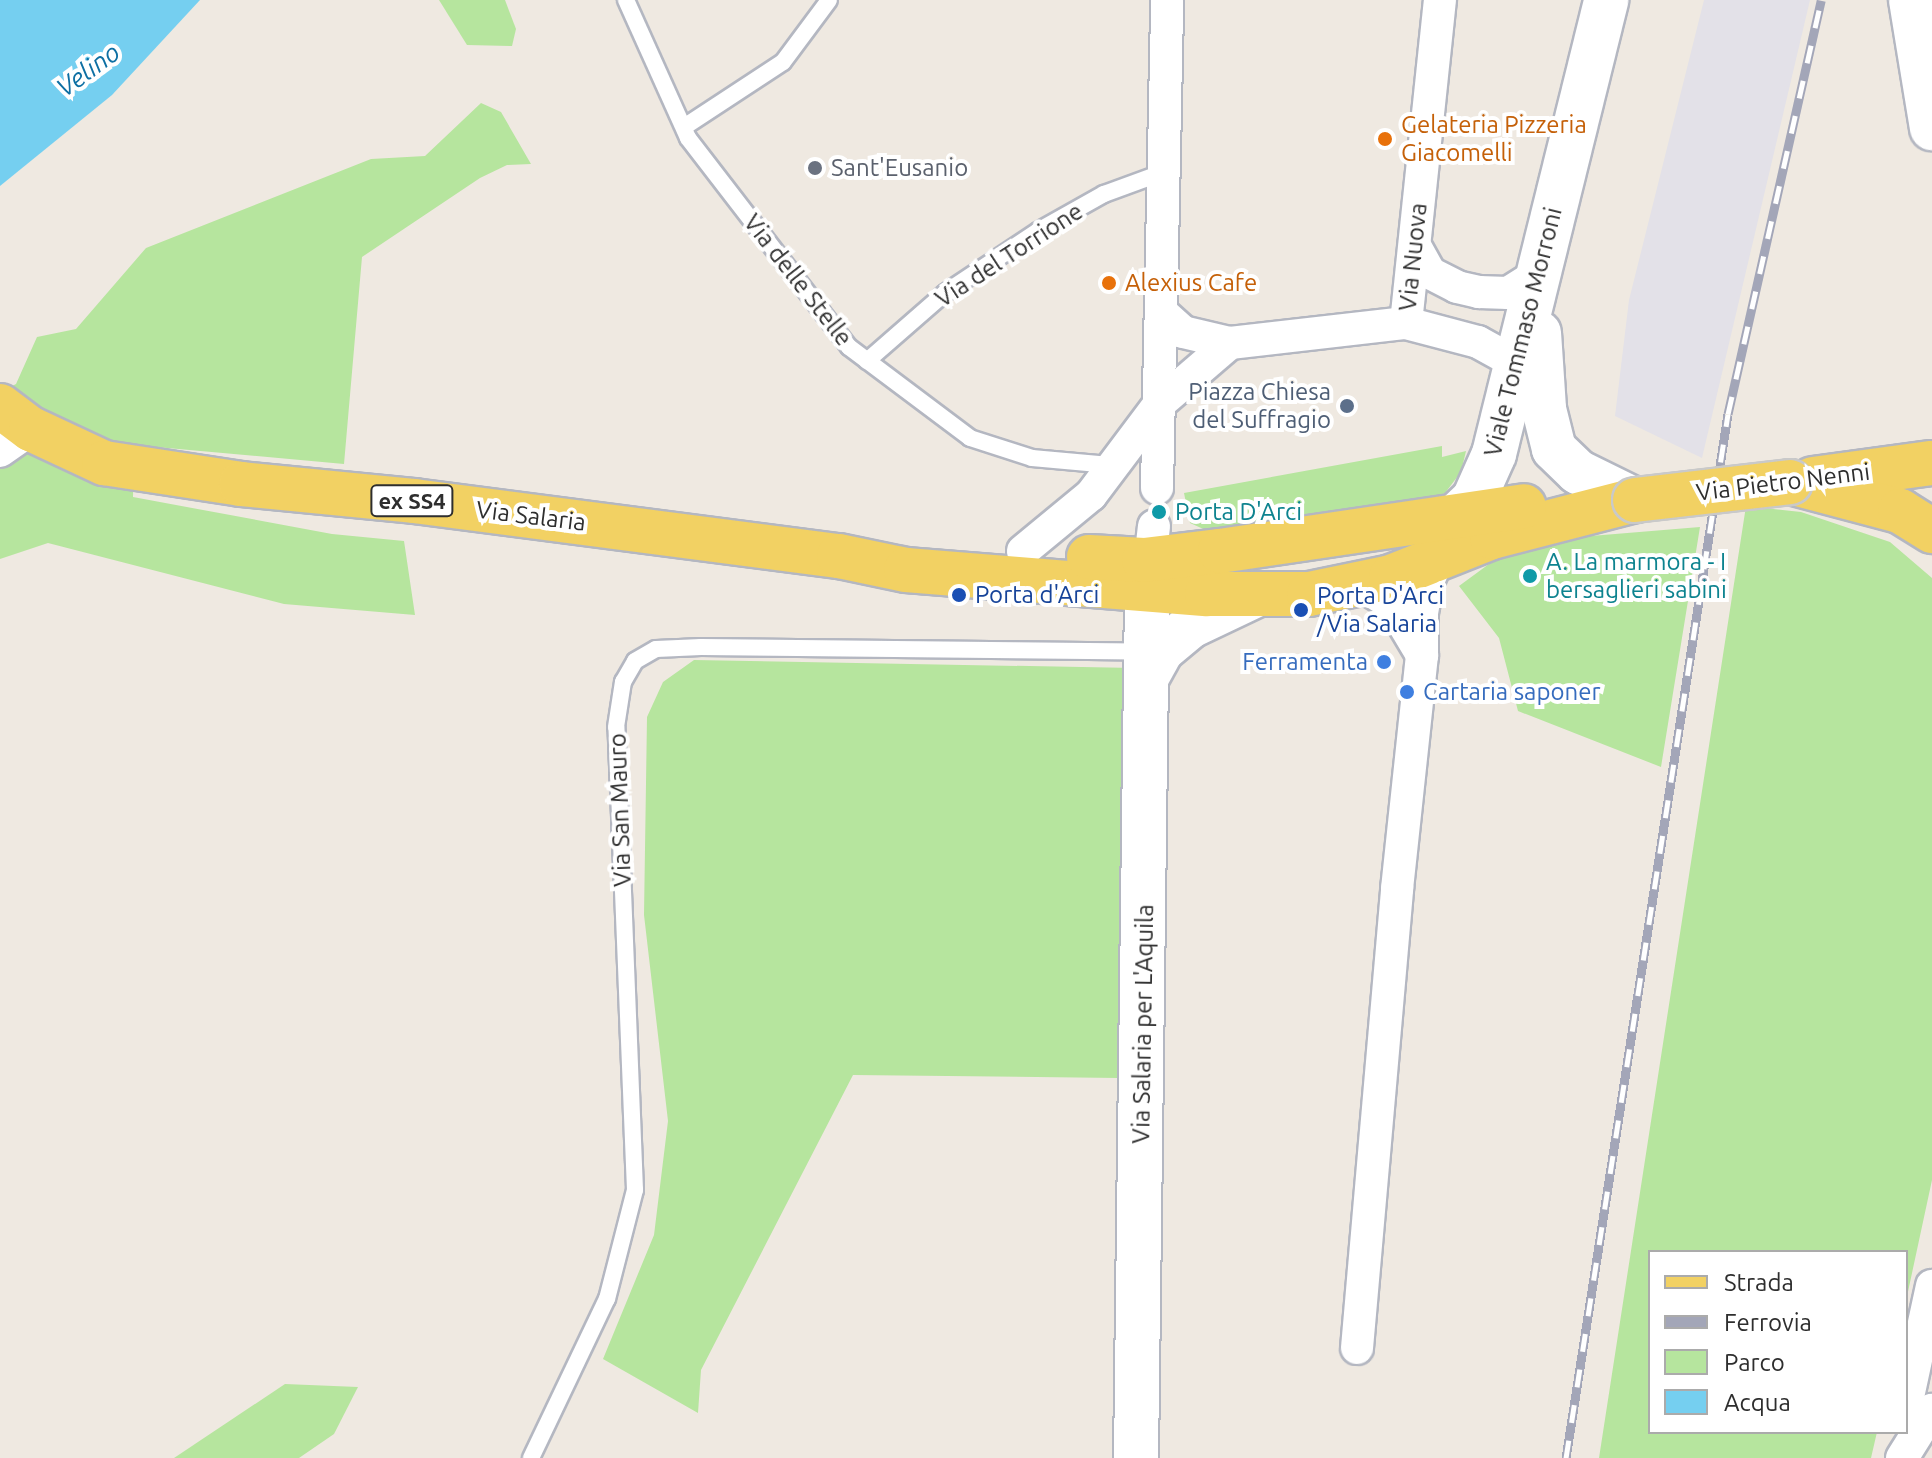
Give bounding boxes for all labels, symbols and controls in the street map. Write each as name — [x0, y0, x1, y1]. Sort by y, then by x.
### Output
water label: Velino — [50, 37, 126, 103]
place label: Gelateria Pizzeria Giacomelli — [1401, 111, 1587, 167]
marker: Gelateria Pizzeria Giacomelli — [1376, 130, 1394, 148]
place label: Sant'Eusanio — [831, 154, 968, 182]
marker: Sant'Eusanio — [806, 159, 824, 177]
street label: Via del Torrione — [930, 197, 1088, 313]
street label: Via Nuova — [1393, 202, 1433, 312]
street label: Viale Tommaso Morroni — [1478, 204, 1568, 460]
street label: Via delle Stelle — [738, 208, 858, 352]
place label: Alexius Cafe — [1125, 269, 1257, 297]
marker: Alexius Cafe — [1100, 274, 1118, 292]
place label: Piazza Chiesa del Suffragio — [1188, 378, 1331, 434]
marker: Piazza Chiesa del Suffragio — [1338, 397, 1356, 415]
street label: Via Pietro Nenni — [1695, 457, 1871, 507]
road number: ex SS4 — [370, 483, 454, 519]
street label: Via Salaria — [474, 495, 588, 537]
place label: Porta D'Arci — [1175, 498, 1302, 526]
marker: Porta D'Arci — [1150, 503, 1168, 521]
place label: A. La marmora - I bersaglieri sabini — [1546, 548, 1727, 604]
marker: A. La marmora - I bersaglieri sabini — [1521, 567, 1539, 585]
place label: Porta d'Arci — [975, 581, 1099, 609]
place label: Porta D'Arci /Via Salaria — [1317, 582, 1444, 638]
marker: Porta d'Arci — [950, 586, 968, 604]
marker: Porta D'Arci /Via Salaria — [1292, 601, 1310, 619]
place label: Ferramenta — [1242, 648, 1368, 676]
marker: Ferramenta — [1375, 653, 1393, 671]
place label: Cartaria saponer — [1423, 678, 1601, 706]
marker: Cartaria saponer — [1398, 683, 1416, 701]
street label: Via San Mauro — [603, 733, 637, 887]
street label: Via Salaria per L'Aquila — [1127, 904, 1159, 1144]
legend — [1648, 1250, 1908, 1434]
text: Strada — [1724, 1269, 1794, 1296]
text: Ferrovia — [1724, 1309, 1812, 1336]
text: Parco — [1724, 1349, 1785, 1376]
text: Acqua — [1724, 1389, 1791, 1416]

